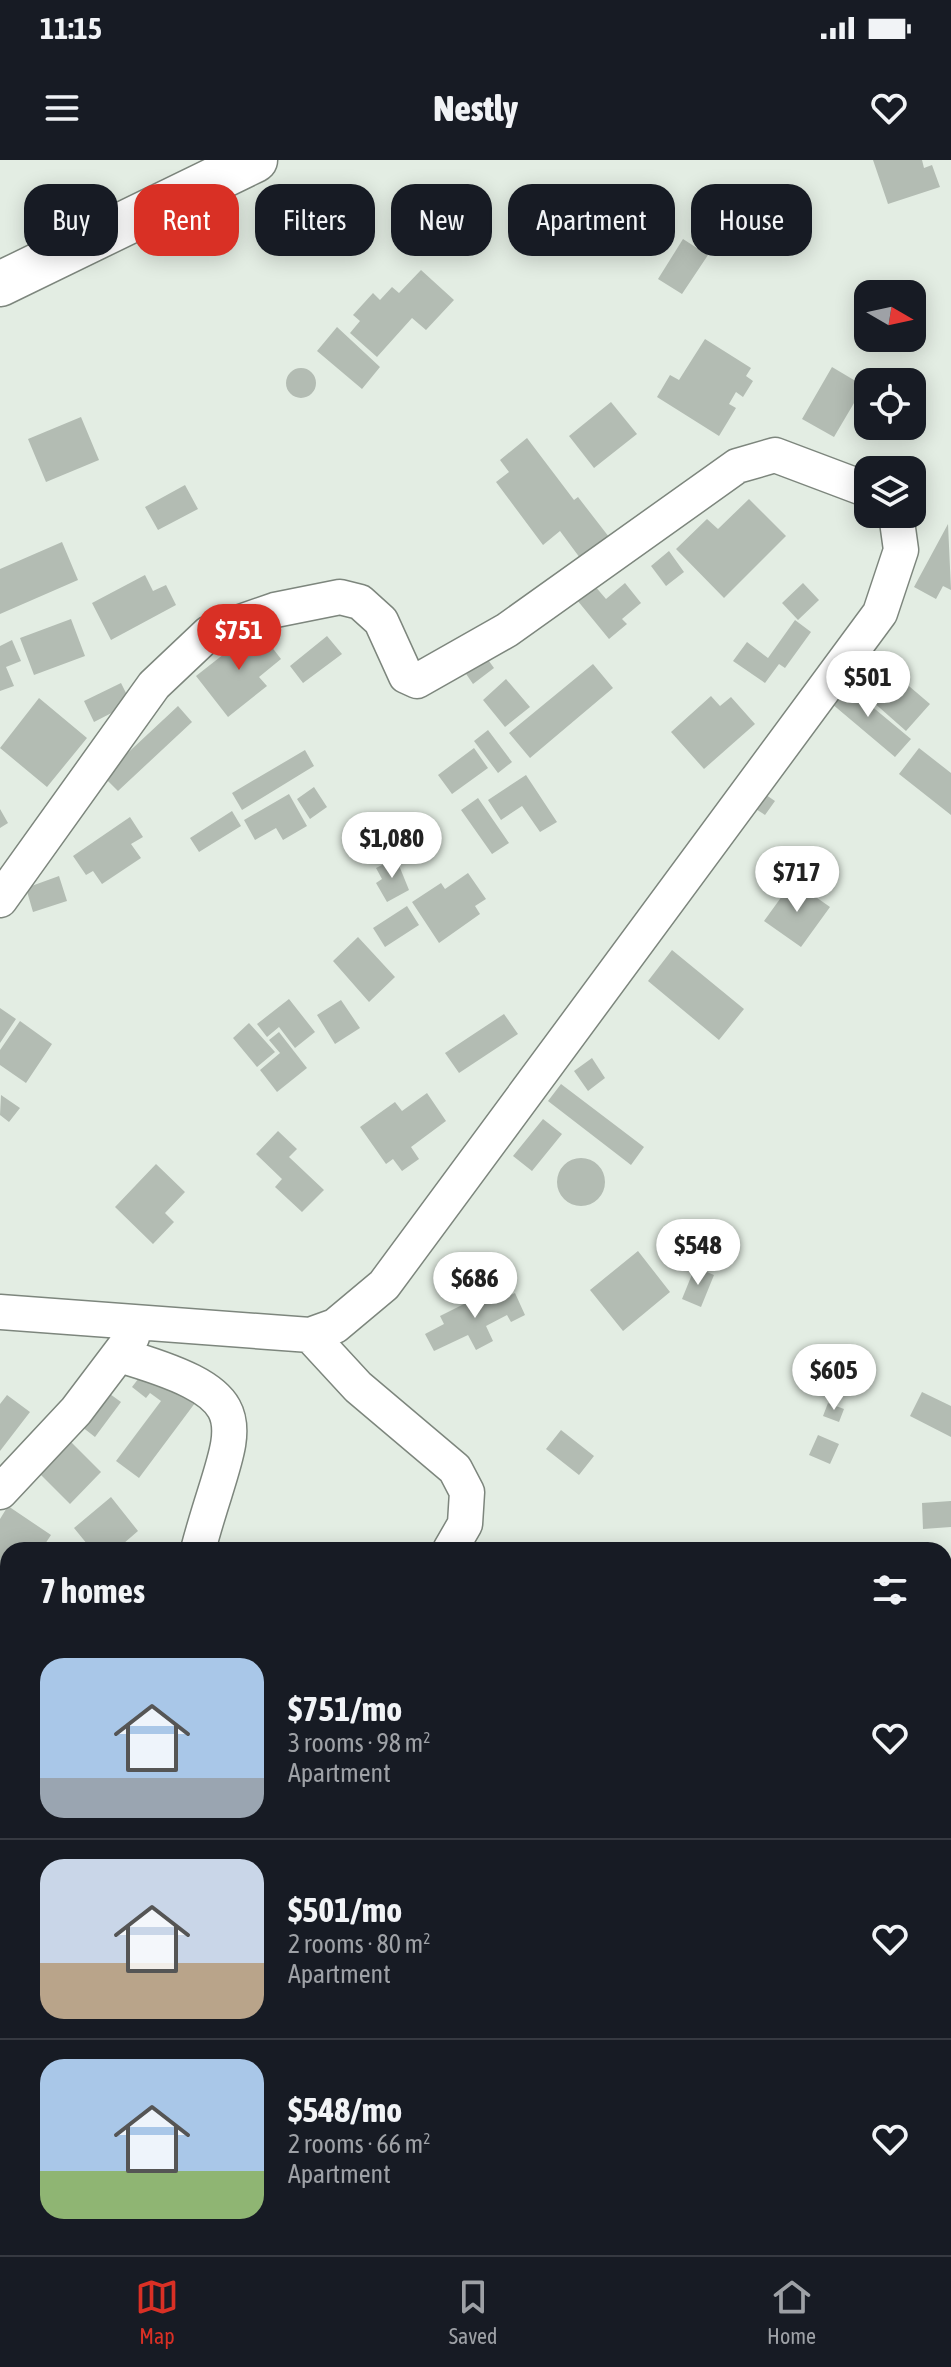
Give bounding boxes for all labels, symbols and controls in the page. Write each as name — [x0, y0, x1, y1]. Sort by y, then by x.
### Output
text: 11:15 — [40, 11, 102, 45]
icon: menu — [40, 86, 84, 130]
icon: heart — [867, 86, 911, 130]
text: Nestly — [433, 87, 518, 129]
chip: Buy — [24, 184, 118, 256]
chip: Rent — [134, 184, 239, 256]
chip: Filters — [255, 184, 375, 256]
chip: New — [391, 184, 492, 256]
chip: Apartment — [508, 184, 675, 256]
chip: House — [691, 184, 812, 256]
north arrow — [854, 280, 926, 352]
map controls — [854, 280, 926, 528]
button: locate — [854, 368, 926, 440]
button: layers — [854, 456, 926, 528]
pin: $751 — [192, 604, 286, 672]
text: $751 — [215, 615, 263, 645]
pin: $501 — [821, 651, 915, 719]
text: $501 — [844, 662, 892, 692]
pin: $1,080 — [327, 812, 457, 880]
text: $1,080 — [360, 823, 424, 853]
pin: $717 — [750, 846, 844, 914]
text: $717 — [773, 857, 821, 887]
pin: $548 — [651, 1219, 745, 1287]
text: $548 — [674, 1230, 722, 1260]
pin: $686 — [428, 1252, 522, 1320]
text: $686 — [451, 1263, 499, 1293]
pin: $605 — [787, 1344, 881, 1412]
text: $605 — [810, 1355, 858, 1385]
icon: filters — [868, 1568, 912, 1612]
text: 7 homes — [40, 1571, 145, 1610]
text: $751/mo — [288, 1689, 402, 1728]
icon: home — [104, 1690, 200, 1786]
icon: heart — [868, 1716, 912, 1760]
text: 3 rooms · 98 m² — [288, 1728, 430, 1758]
text: Apartment — [288, 1758, 391, 1788]
text: $501/mo — [288, 1890, 402, 1929]
icon: home — [104, 1891, 200, 1987]
icon: heart — [868, 1917, 912, 1961]
text: 2 rooms · 80 m² — [288, 1929, 430, 1959]
text: Apartment — [288, 1959, 391, 1989]
text: $548/mo — [288, 2090, 402, 2129]
icon: home — [104, 2091, 200, 2187]
icon: heart — [868, 2117, 912, 2161]
text: 2 rooms · 66 m² — [288, 2129, 430, 2159]
text: Apartment — [288, 2159, 391, 2189]
tab: Map — [135, 2275, 179, 2349]
tab: Saved — [449, 2275, 497, 2349]
tab: Home — [767, 2275, 816, 2349]

